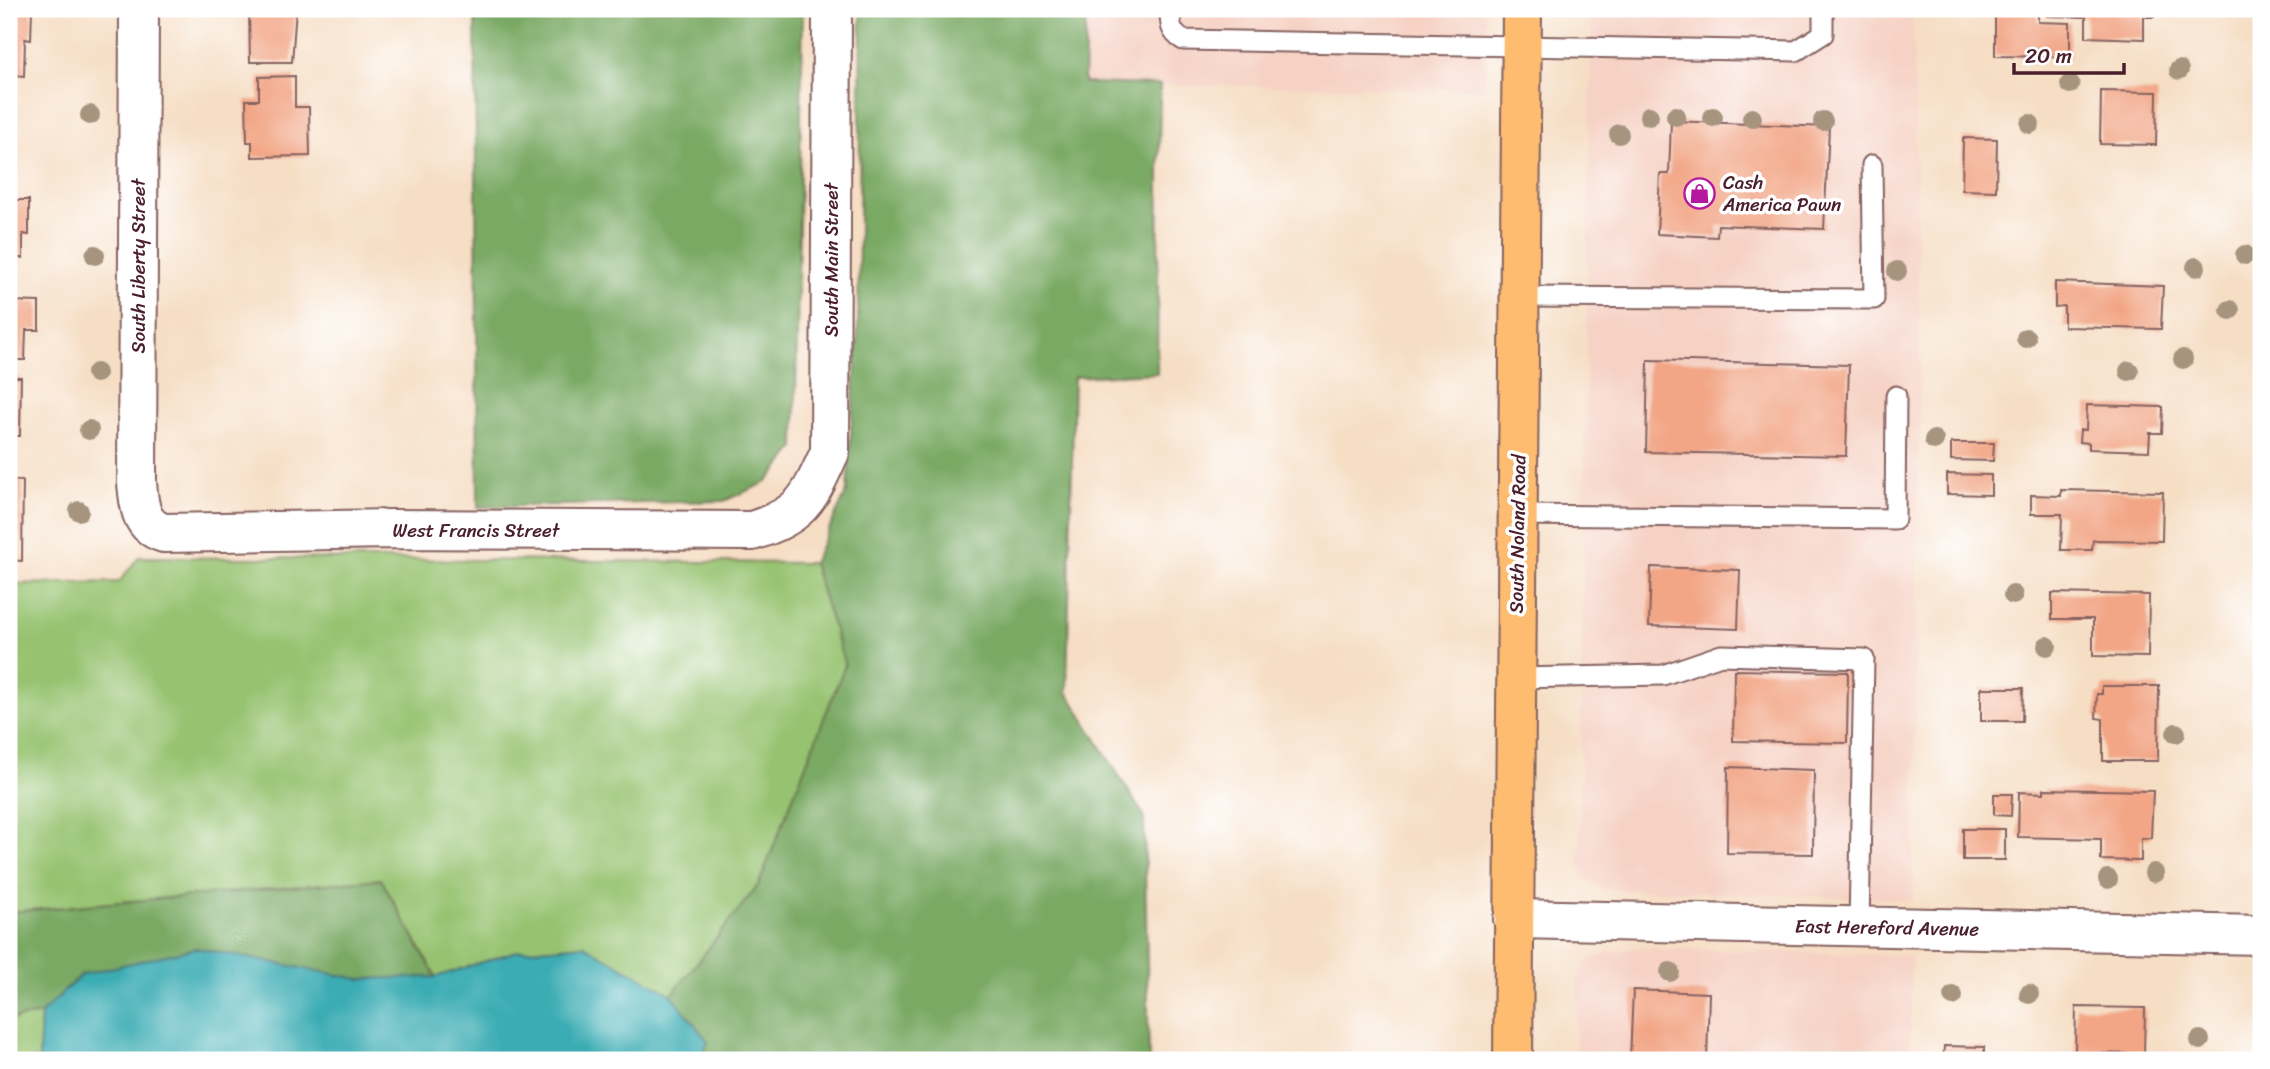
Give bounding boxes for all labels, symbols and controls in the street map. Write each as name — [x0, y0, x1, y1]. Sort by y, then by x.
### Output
scale bar — [2014, 32, 2125, 76]
text: 20 m — [2025, 37, 2072, 75]
place label: Cash America Pawn — [1722, 166, 1841, 221]
shop icon: Cash America Pawn — [1683, 176, 1717, 210]
street label: South Liberty Street — [122, 177, 155, 353]
street label: South Main Street — [815, 182, 848, 337]
street label: South Noland Road — [1500, 452, 1535, 614]
street label: West Francis Street — [393, 514, 561, 547]
street label: East Hereford Avenue — [1795, 909, 1980, 946]

